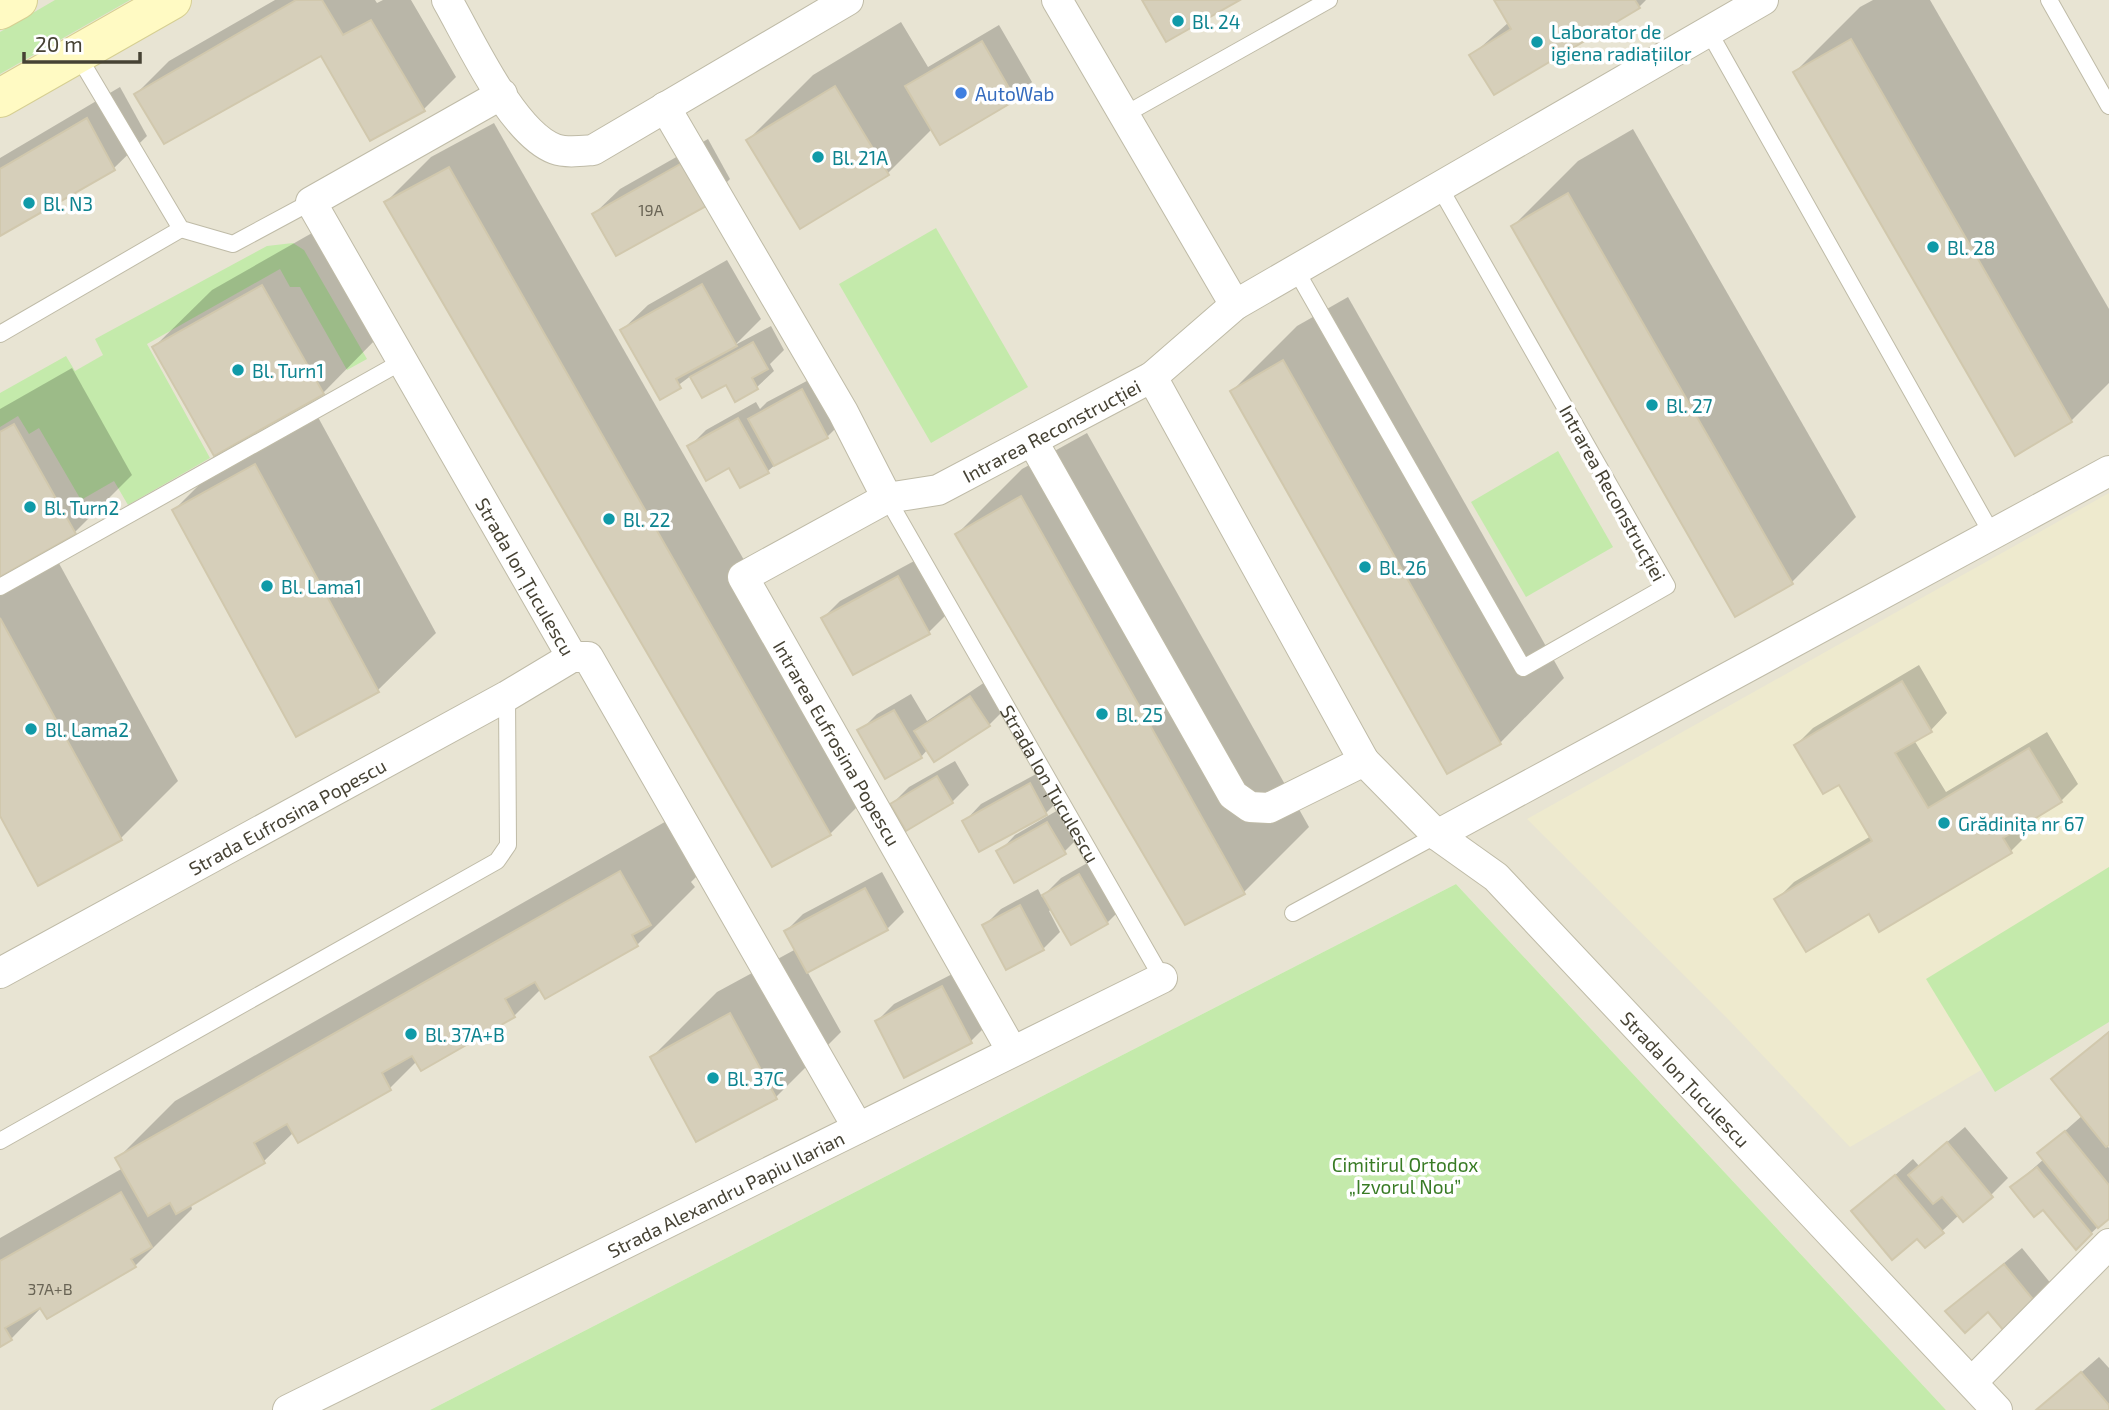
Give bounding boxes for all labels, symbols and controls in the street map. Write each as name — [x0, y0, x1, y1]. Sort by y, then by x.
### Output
place label: Bl. 24 — [1192, 10, 1240, 33]
marker: Bl. 24 — [1170, 13, 1186, 29]
place label: Laborator de igiena radiațiilor — [1551, 20, 1692, 67]
scale bar — [24, 21, 140, 65]
text: 20 m — [35, 31, 83, 56]
marker: Laborator de igiena radiațiilor — [1529, 34, 1545, 50]
place label: AutoWab — [975, 82, 1054, 105]
marker: AutoWab — [953, 85, 969, 101]
place label: Bl. 21A — [832, 146, 888, 169]
marker: Bl. 21A — [810, 149, 826, 165]
place label: Bl. N3 — [43, 192, 93, 215]
marker: Bl. N3 — [21, 195, 37, 211]
house number: 19A — [638, 200, 664, 219]
place label: Bl. 28 — [1947, 236, 1995, 259]
marker: Bl. 28 — [1925, 239, 1941, 255]
place label: Bl. Turn1 — [252, 359, 324, 382]
marker: Bl. Turn1 — [230, 362, 246, 378]
street label: Intrarea Reconstrucției — [958, 374, 1144, 487]
place label: Bl. 27 — [1666, 394, 1713, 417]
marker: Bl. 27 — [1644, 397, 1660, 413]
street label: Intrarea Reconstrucției — [1553, 401, 1671, 586]
street label: Strada Ion Țuculescu — [471, 493, 580, 659]
place label: Bl. Turn2 — [44, 496, 119, 519]
marker: Bl. Turn2 — [22, 499, 38, 515]
place label: Bl. 22 — [623, 508, 670, 531]
marker: Bl. 22 — [601, 511, 617, 527]
place label: Bl. 26 — [1379, 556, 1427, 579]
marker: Bl. 26 — [1357, 559, 1373, 575]
place label: Bl. Lama1 — [281, 575, 362, 598]
marker: Bl. Lama1 — [259, 578, 275, 594]
street label: Intrarea Eufrosina Popescu — [769, 636, 905, 850]
street label: Strada Ion Țuculescu — [996, 700, 1105, 866]
place label: Bl. 25 — [1116, 703, 1163, 726]
marker: Bl. 25 — [1094, 706, 1110, 722]
place label: Bl. Lama2 — [45, 718, 129, 741]
marker: Bl. Lama2 — [23, 721, 39, 737]
street label: Strada Eufrosina Popescu — [184, 753, 390, 879]
place label: Grădinița nr 67 — [1958, 812, 2085, 837]
marker: Grădinița nr 67 — [1936, 815, 1952, 831]
street label: Strada Ion Țuculescu — [1616, 1006, 1755, 1152]
place label: Bl. 37A+B — [425, 1023, 505, 1046]
marker: Bl. 37A+B — [403, 1026, 419, 1042]
place label: Bl. 37C — [727, 1067, 784, 1090]
marker: Bl. 37C — [705, 1070, 721, 1086]
street label: Strada Alexandru Papiu Ilarian — [603, 1126, 848, 1262]
park label: Cimitirul Ortodox „Izvorul Nou” — [1332, 1153, 1478, 1198]
house number: 37A+B — [27, 1279, 73, 1298]

